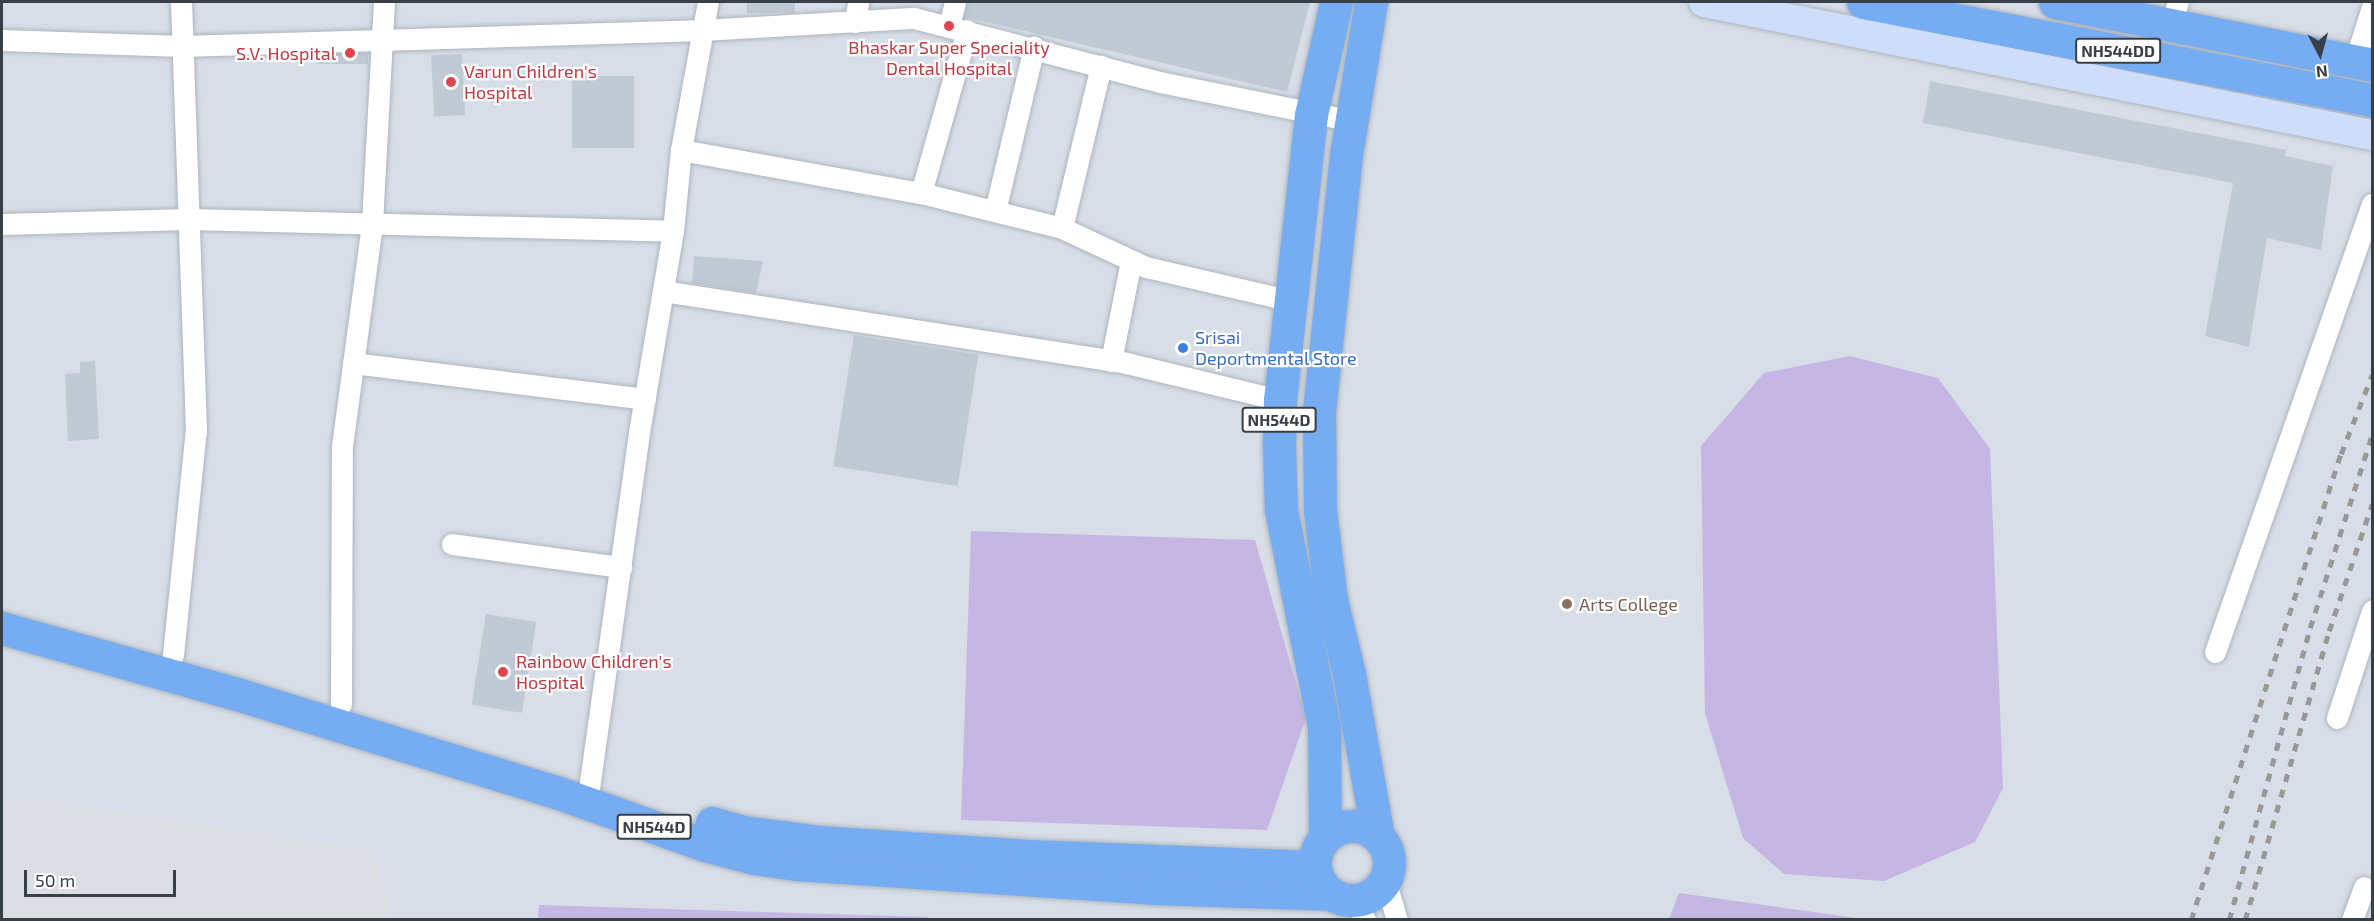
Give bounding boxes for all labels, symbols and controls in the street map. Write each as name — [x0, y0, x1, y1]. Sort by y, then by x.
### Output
marker: Bhaskar Super Speciality Dental Hospital — [940, 17, 958, 35]
north arrow — [2290, 24, 2350, 84]
place label: Bhaskar Super Speciality Dental Hospital — [848, 37, 1050, 80]
road number: NH544DD — [2074, 38, 2162, 64]
place label: S.V. Hospital — [236, 42, 336, 64]
marker: S.V. Hospital — [341, 44, 359, 62]
place label: Varun Children's Hospital — [464, 61, 597, 104]
text: N — [2315, 62, 2329, 82]
marker: Varun Children's Hospital — [442, 73, 460, 91]
place label: Srisai Deportmental Store — [1195, 327, 1357, 370]
marker: Srisai Deportmental Store — [1176, 341, 1190, 355]
road number: NH544D — [1242, 407, 1316, 433]
place label: Arts College — [1579, 593, 1678, 615]
marker: Arts College — [1560, 597, 1574, 611]
place label: Rainbow Children's Hospital — [516, 651, 672, 694]
marker: Rainbow Children's Hospital — [494, 663, 512, 681]
road number: NH544D — [616, 814, 692, 840]
scale bar — [27, 858, 178, 896]
text: 50 m — [35, 869, 75, 891]

